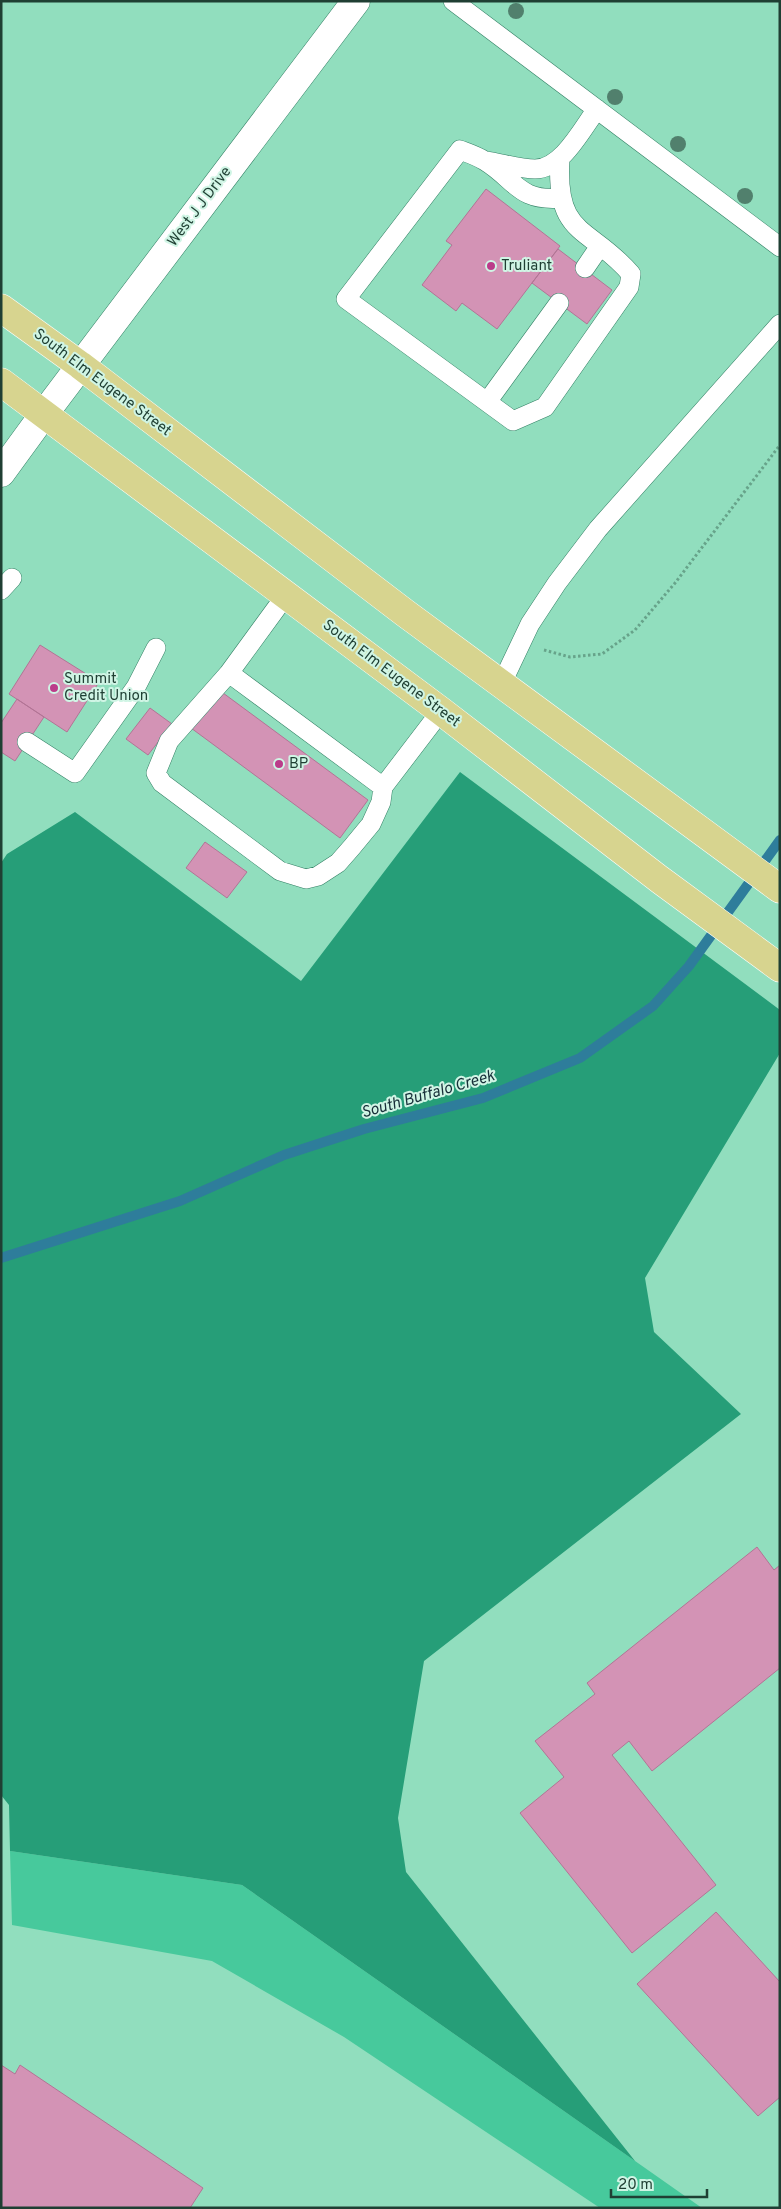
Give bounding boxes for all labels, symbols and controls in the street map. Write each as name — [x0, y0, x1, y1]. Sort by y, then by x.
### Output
street label: West J J Drive — [164, 163, 236, 251]
place label: Truliant — [501, 257, 552, 276]
marker: Truliant — [485, 260, 497, 272]
street label: South Elm Eugene Street — [29, 325, 175, 441]
street label: South Elm Eugene Street — [318, 616, 464, 732]
place label: Summit Credit Union — [64, 670, 148, 706]
marker: Summit Credit Union — [48, 682, 60, 694]
place label: BP — [289, 755, 308, 774]
marker: BP — [273, 758, 285, 770]
water label: South Buffalo Creek — [359, 1066, 498, 1124]
scale bar — [611, 2166, 707, 2198]
text: 20 m — [618, 2176, 653, 2195]

